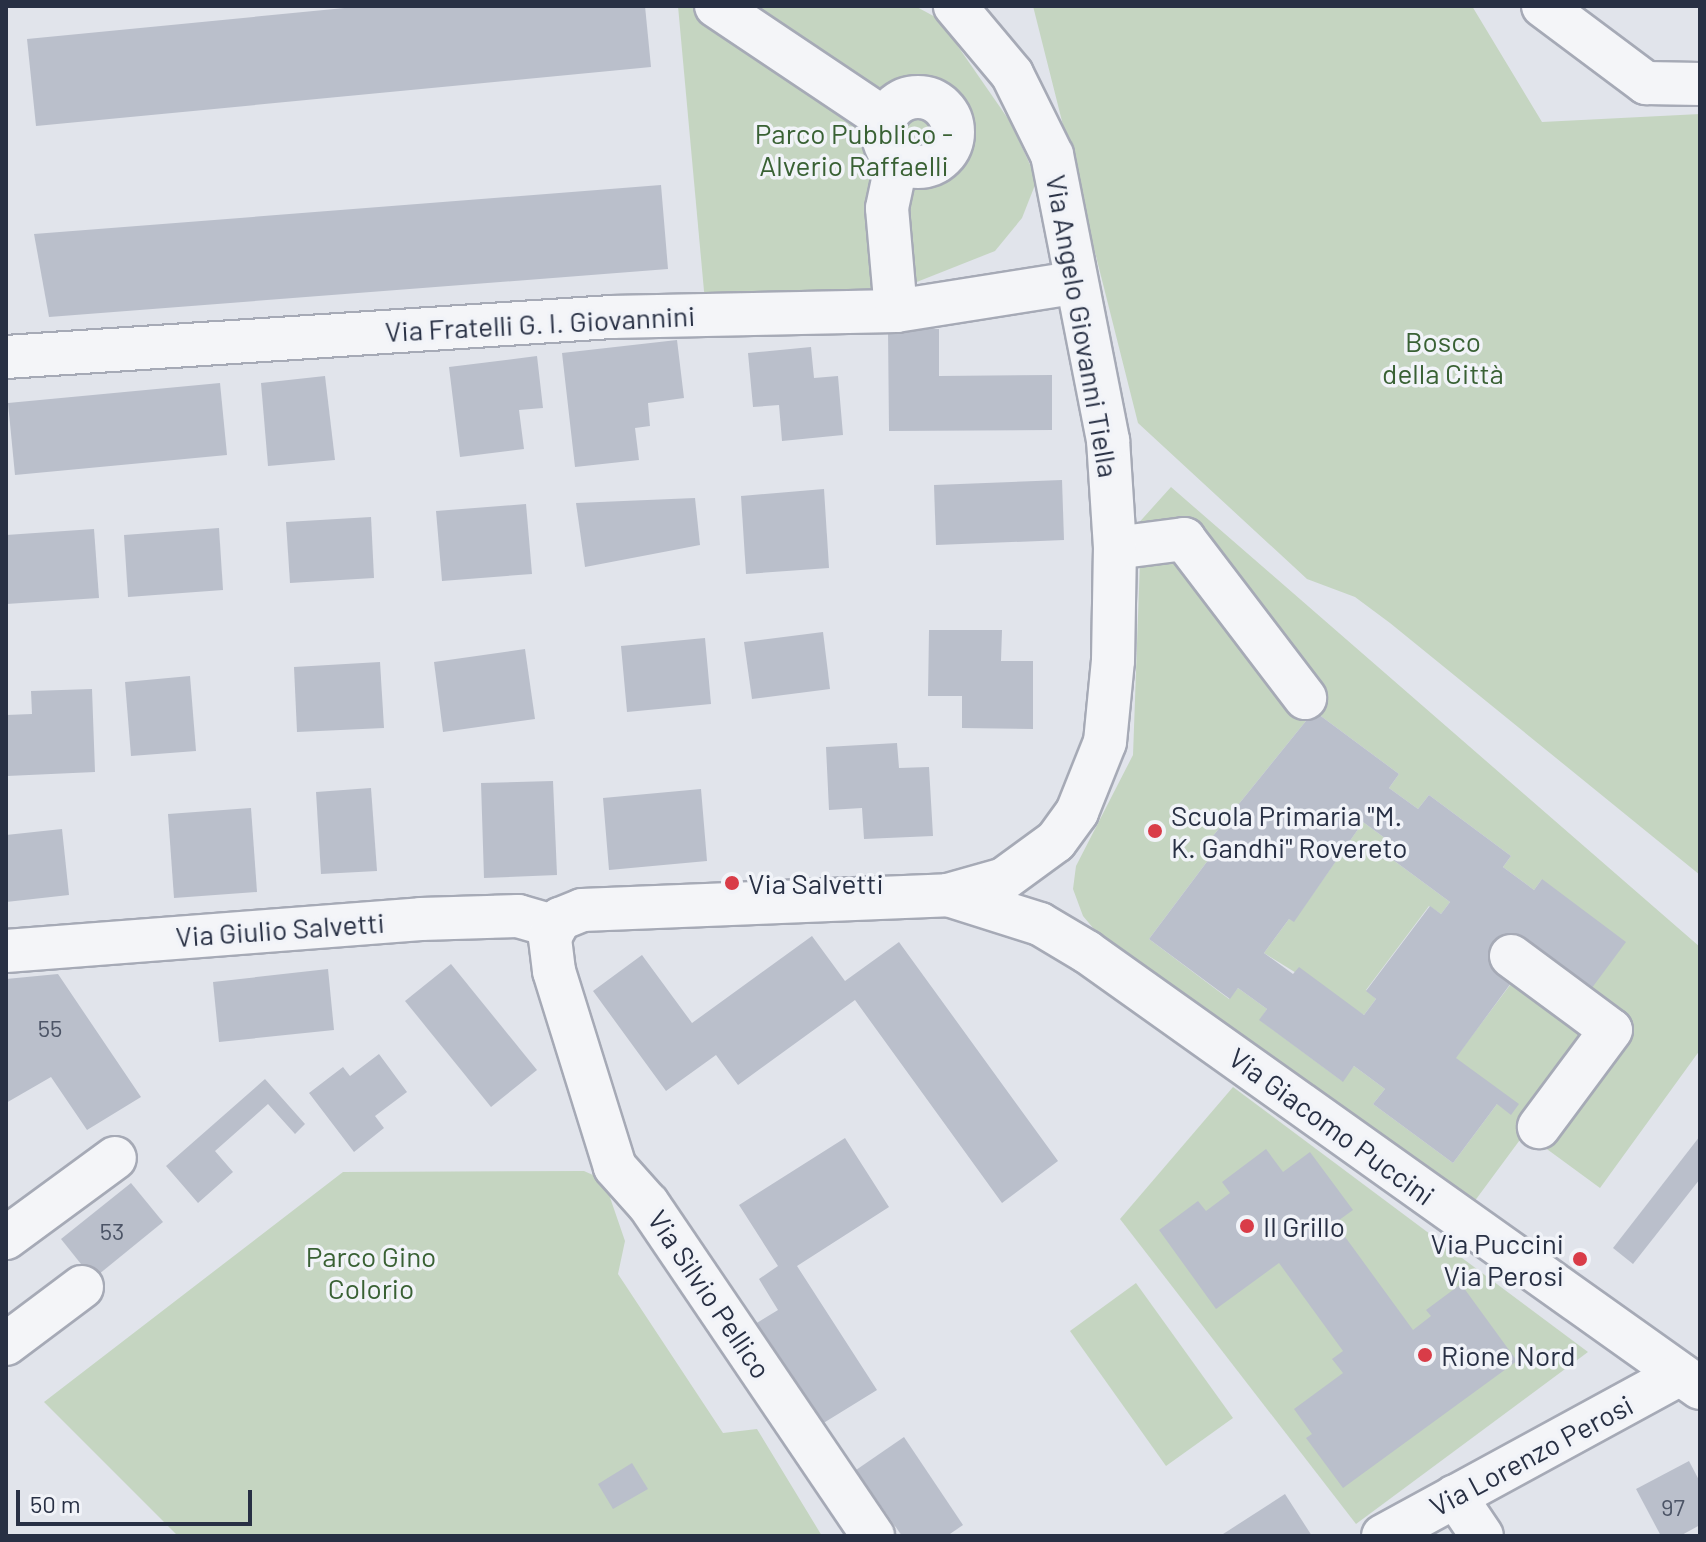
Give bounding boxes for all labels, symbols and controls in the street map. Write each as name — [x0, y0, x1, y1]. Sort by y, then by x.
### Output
park label: Parco Pubblico - Alverio Raffaelli — [755, 116, 953, 182]
street label: Via Angelo Giovanni Tiella — [1040, 172, 1126, 480]
street label: Via Fratelli G. I. Giovannini — [384, 298, 696, 348]
park label: Bosco della Città — [1382, 324, 1504, 390]
place label: Scuola Primaria "M. K. Gandhi" Rovereto — [1171, 798, 1407, 864]
marker: Scuola Primaria "M. K. Gandhi" Rovereto — [1146, 822, 1164, 840]
place label: Via Salvetti — [748, 866, 884, 900]
marker: Via Salvetti — [723, 874, 741, 892]
street label: Via Giulio Salvetti — [174, 905, 386, 953]
house number: 55 — [38, 1014, 62, 1042]
street label: Via Giacomo Puccini — [1223, 1040, 1441, 1212]
street label: Via Silvio Pellico — [641, 1204, 779, 1384]
place label: Il Grillo — [1263, 1209, 1345, 1243]
house number: 53 — [100, 1217, 124, 1245]
marker: Il Grillo — [1238, 1217, 1256, 1235]
place label: Via Puccini Via Perosi — [1430, 1226, 1564, 1292]
park label: Parco Gino Colorio — [306, 1239, 436, 1305]
marker: Via Puccini Via Perosi — [1571, 1250, 1589, 1268]
place label: Rione Nord — [1441, 1338, 1575, 1372]
marker: Rione Nord — [1416, 1346, 1434, 1364]
street label: Via Lorenzo Perosi — [1424, 1387, 1638, 1523]
scale bar — [20, 1474, 256, 1524]
text: 50 m — [30, 1489, 81, 1518]
house number: 97 — [1661, 1493, 1685, 1521]

